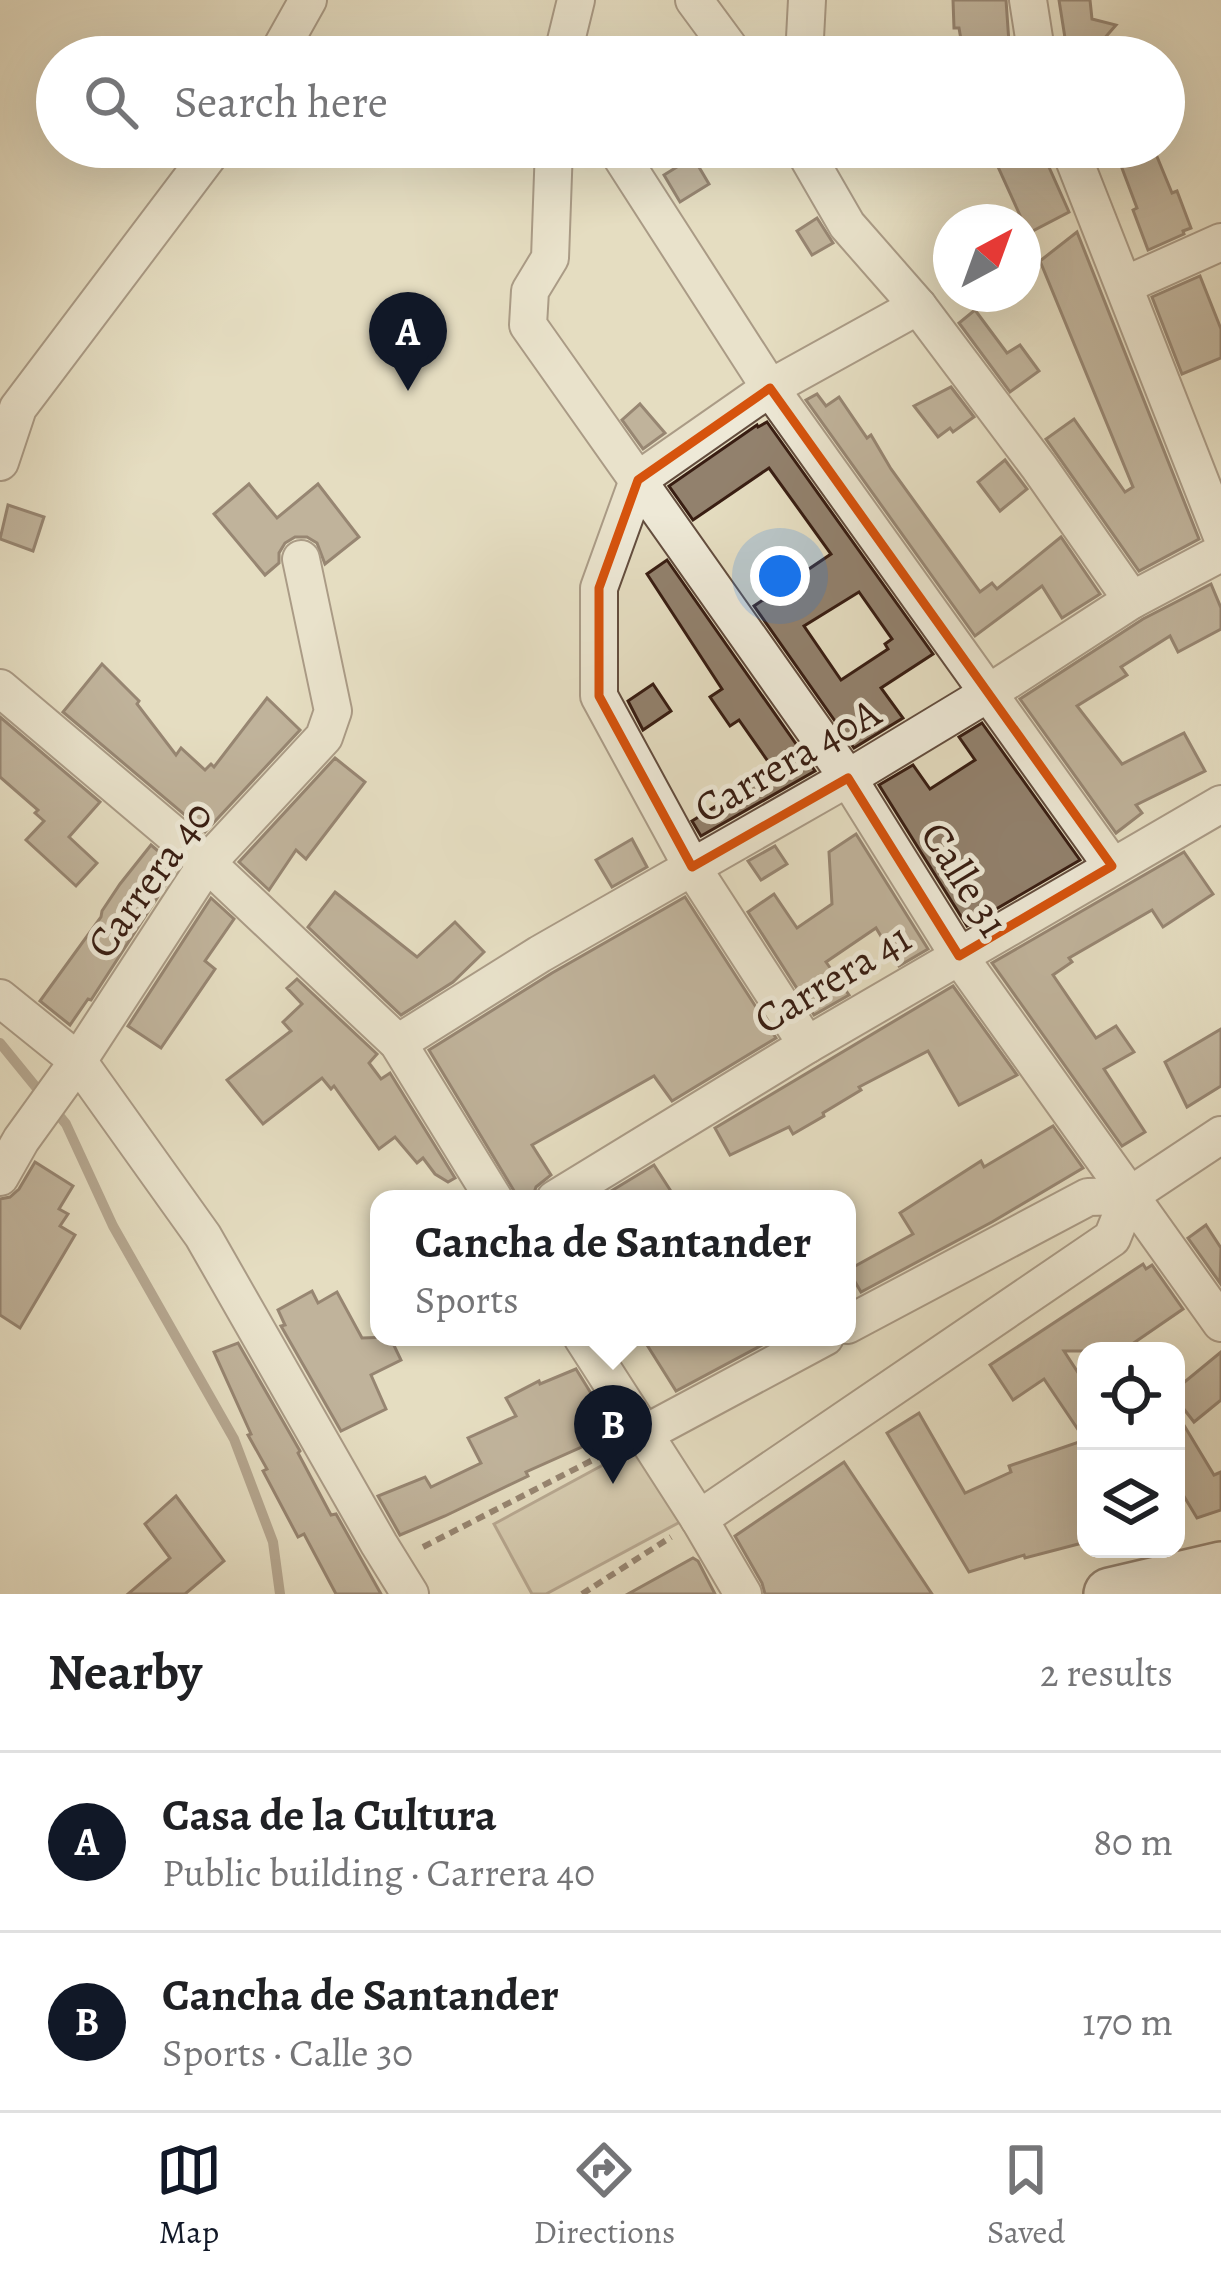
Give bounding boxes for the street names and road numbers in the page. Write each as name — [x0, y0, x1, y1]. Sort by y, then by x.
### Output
street label: Carrera 40A — [684, 684, 891, 836]
street label: Carrera 40 — [73, 789, 225, 969]
street label: Calle 31 — [908, 811, 1022, 947]
street label: Carrera 41 — [743, 909, 921, 1047]

